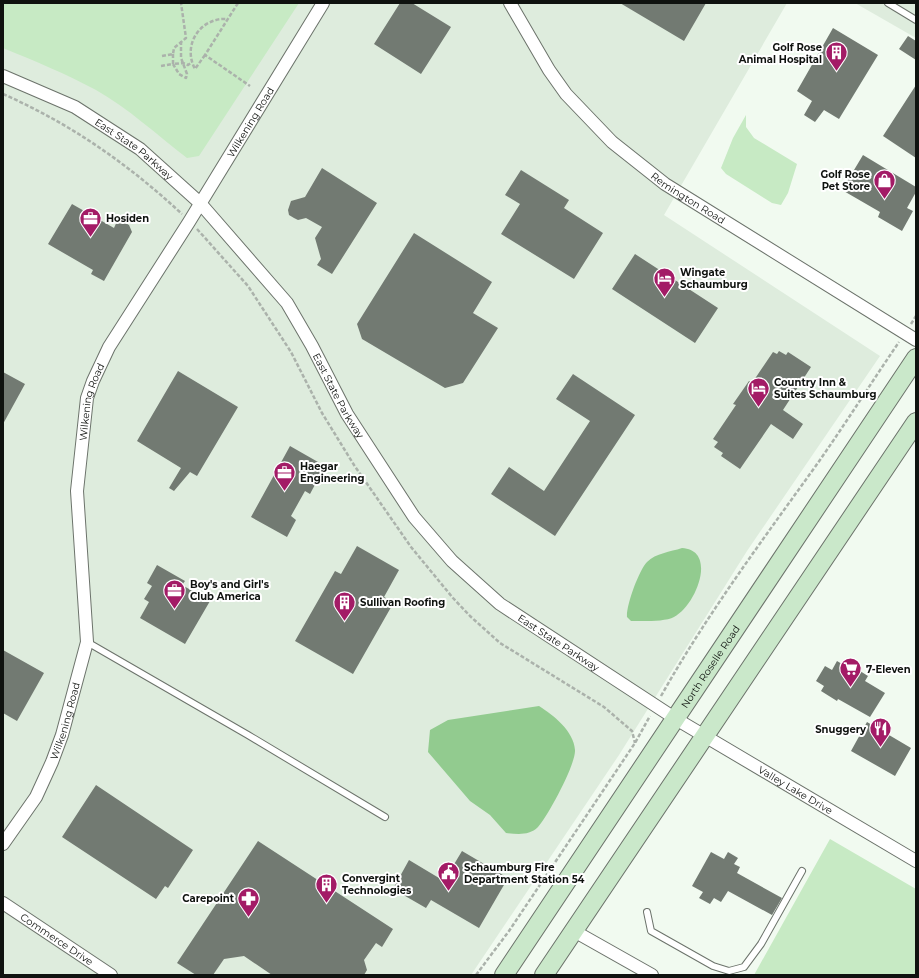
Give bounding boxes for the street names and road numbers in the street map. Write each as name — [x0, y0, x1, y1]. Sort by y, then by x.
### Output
street label: Wilkening Road — [224, 85, 277, 160]
street label: East State Parkway — [93, 115, 177, 183]
street label: Remington Road — [648, 169, 728, 226]
street label: East State Parkway — [310, 351, 368, 441]
street label: Wilkening Road — [76, 361, 107, 441]
street label: East State Parkway — [516, 611, 603, 674]
street label: North Roselle Road — [678, 623, 742, 710]
street label: Wilkening Road — [47, 681, 82, 761]
street label: Valley Lake Drive — [756, 763, 835, 817]
street label: Commerce Drive — [18, 910, 96, 968]

